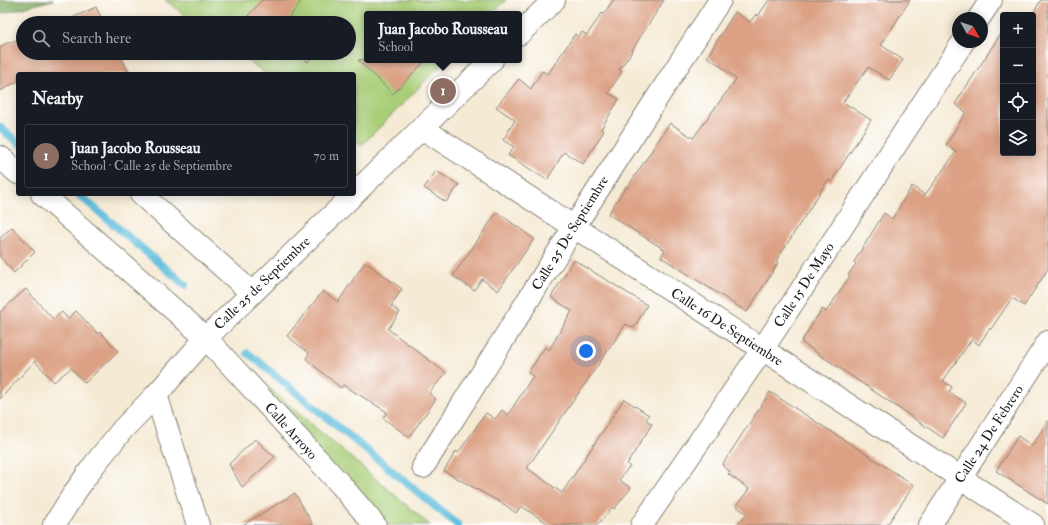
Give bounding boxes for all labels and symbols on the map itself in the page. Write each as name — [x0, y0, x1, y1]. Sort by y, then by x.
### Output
north arrow — [952, 12, 988, 48]
pin: 1 — [430, 76, 456, 106]
street label: Calle 25 De Septiembre — [528, 173, 613, 294]
street label: Calle 25 de Septiembre — [210, 233, 314, 334]
street label: Calle 15 De Mayo — [770, 239, 839, 331]
street label: Calle 16 De Septiembre — [667, 284, 786, 371]
your location — [576, 341, 596, 361]
street label: Calle 24 De Febrero — [951, 381, 1027, 486]
street label: Calle Arroyo — [260, 399, 321, 464]

